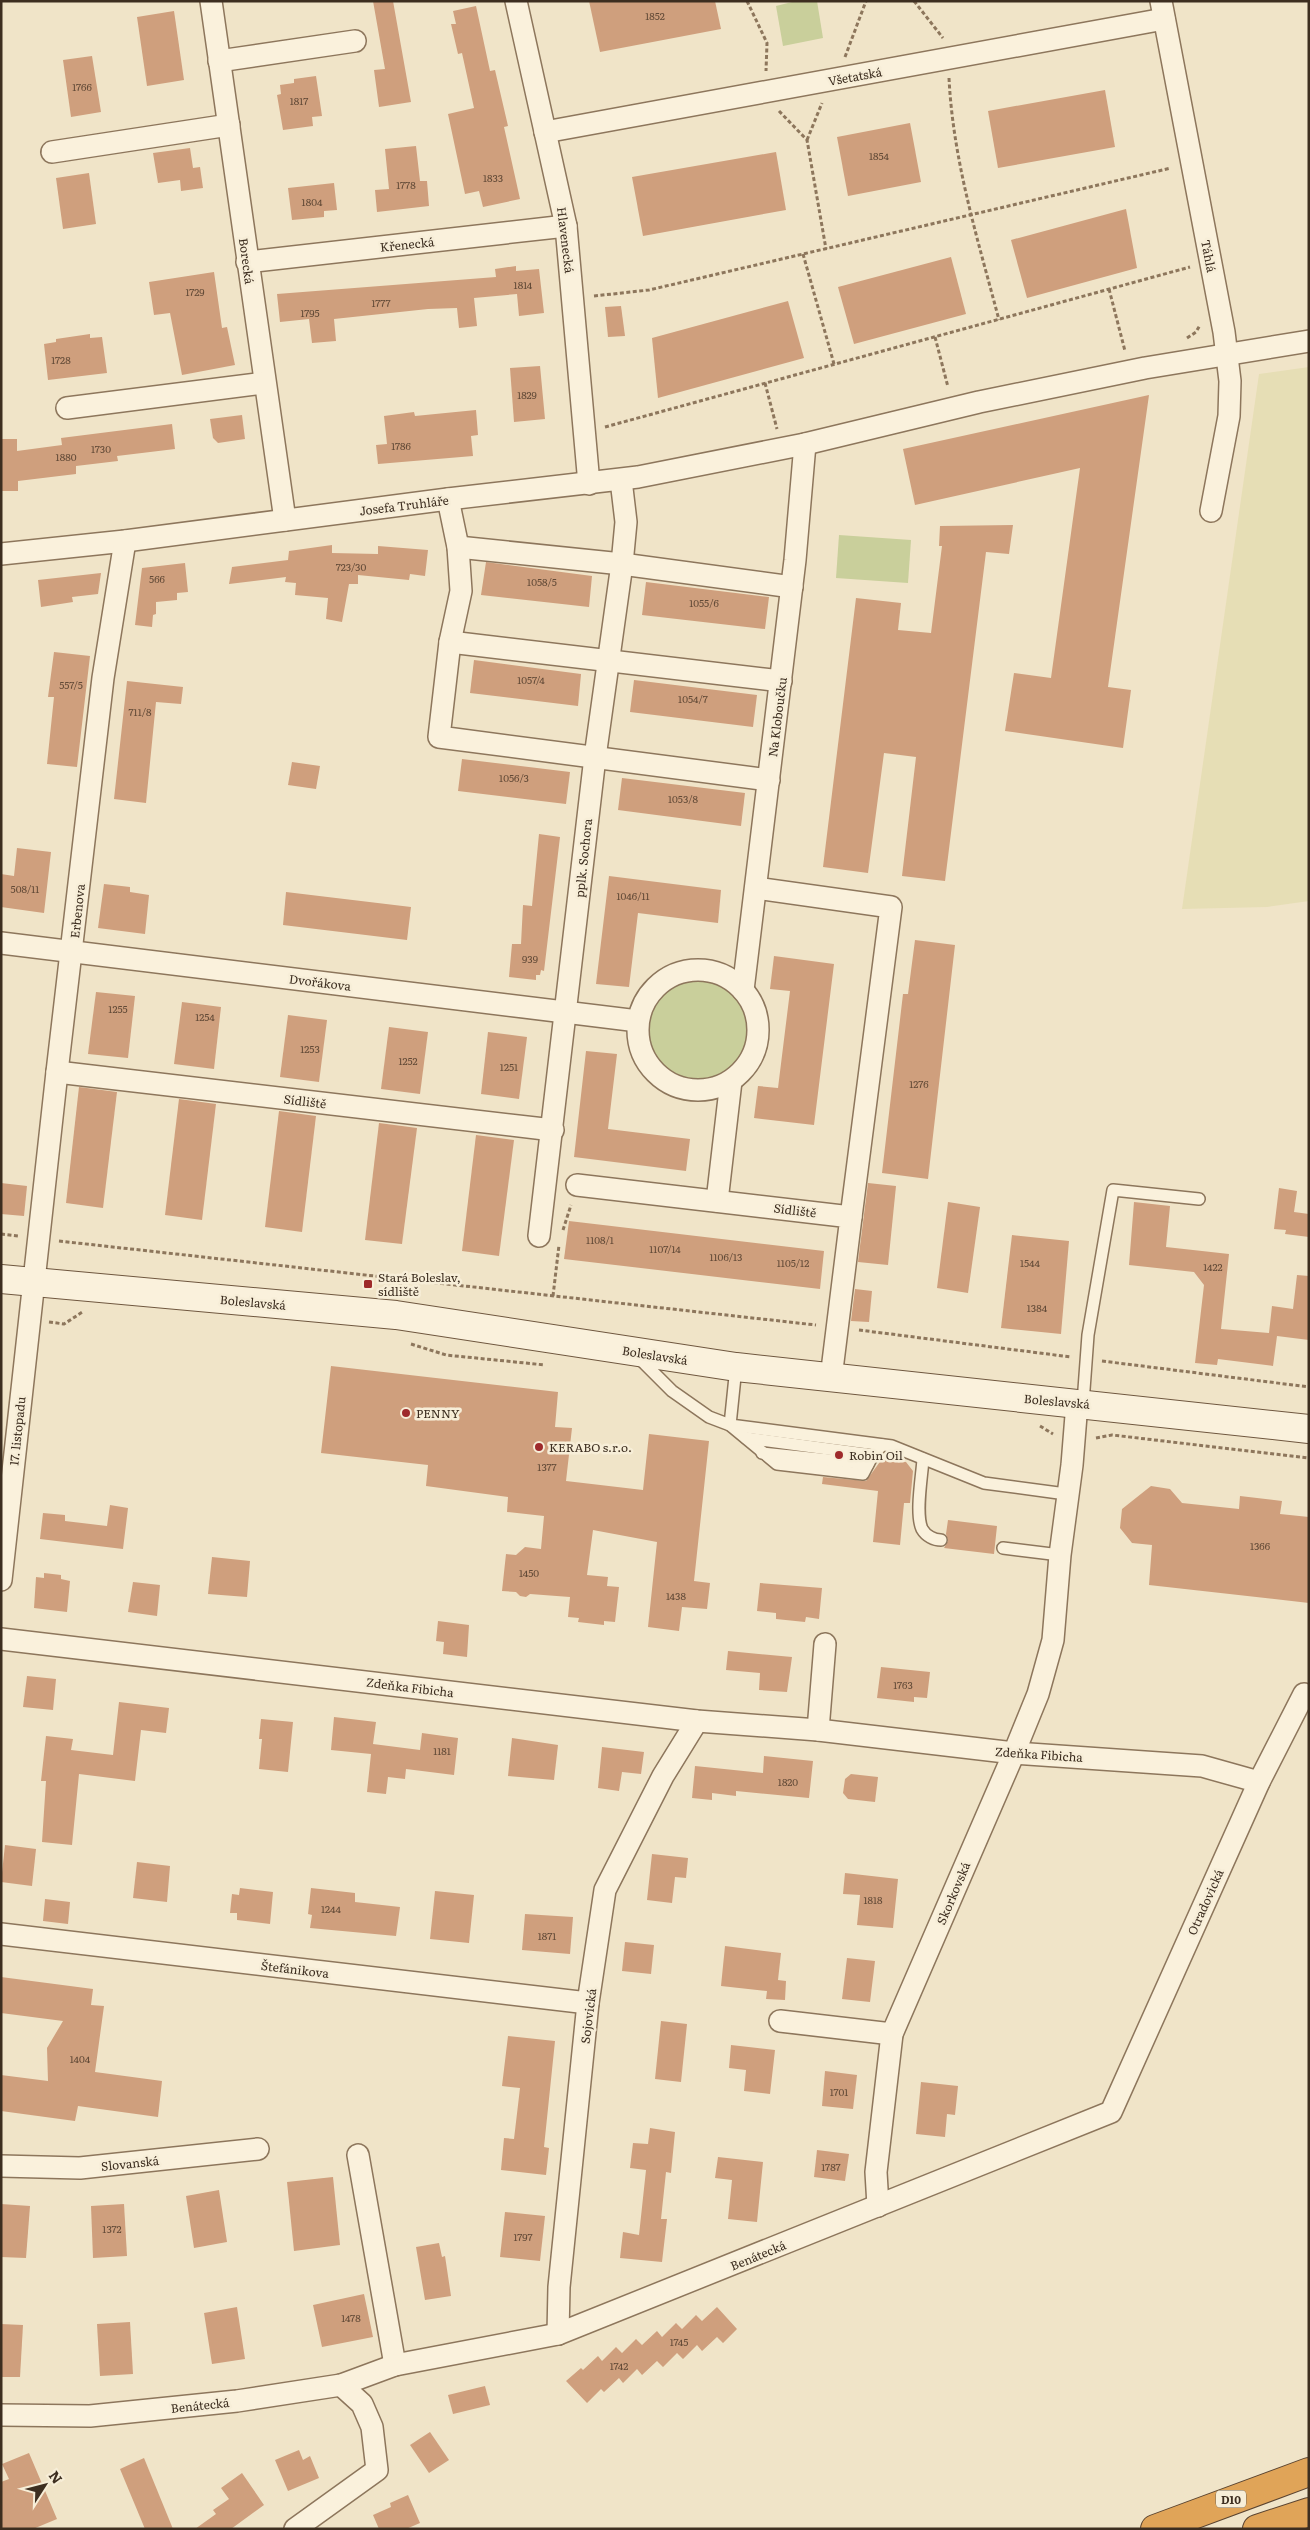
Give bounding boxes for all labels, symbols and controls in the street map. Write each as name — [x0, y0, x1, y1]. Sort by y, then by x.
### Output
house number: 1852 — [645, 8, 665, 23]
street label: Všetatská — [827, 62, 884, 90]
house number: 1766 — [72, 79, 92, 94]
house number: 1817 — [290, 93, 308, 108]
house number: 1854 — [869, 148, 890, 163]
house number: 1833 — [483, 170, 503, 185]
house number: 1778 — [396, 177, 416, 192]
house number: 1804 — [302, 194, 323, 209]
street label: Hlavenecká — [553, 206, 579, 275]
street label: Křenecká — [379, 232, 436, 256]
street label: Borecká — [235, 237, 259, 286]
street label: Táhlá — [1197, 238, 1221, 274]
house number: 1814 — [514, 277, 533, 292]
house number: 1729 — [185, 284, 205, 299]
house number: 1777 — [372, 295, 390, 310]
house number: 1795 — [300, 305, 320, 320]
house number: 1728 — [51, 352, 71, 367]
house number: 1829 — [517, 387, 537, 402]
house number: 1786 — [391, 438, 411, 453]
house number: 1730 — [91, 441, 111, 456]
house number: 1880 — [56, 449, 77, 464]
street label: Josefa Truhláře — [358, 491, 450, 519]
house number: 723/30 — [336, 559, 367, 574]
house number: 566 — [149, 571, 166, 586]
house number: 1058/5 — [527, 574, 557, 589]
house number: 1055/6 — [689, 595, 719, 610]
house number: 1057/4 — [517, 672, 545, 687]
street label: Na Kloboučku — [763, 676, 791, 758]
house number: 557/5 — [59, 677, 83, 692]
house number: 1054/7 — [678, 691, 708, 706]
house number: 711/8 — [129, 704, 152, 719]
house number: 1056/3 — [499, 770, 529, 785]
house number: 1053/8 — [668, 791, 698, 806]
street label: pplk. Sochora — [570, 817, 596, 898]
house number: 508/11 — [11, 881, 39, 896]
street label: Erbenova — [65, 882, 89, 939]
house number: 1046/11 — [616, 888, 650, 903]
house number: 939 — [522, 951, 538, 966]
street label: Dvořákova — [288, 969, 353, 995]
house number: 1255 — [108, 1001, 128, 1016]
house number: 1254 — [195, 1009, 215, 1024]
house number: 1253 — [300, 1041, 320, 1056]
house number: 1252 — [398, 1053, 418, 1068]
house number: 1251 — [500, 1059, 518, 1074]
house number: 1276 — [909, 1076, 929, 1091]
street label: Sídliště — [283, 1089, 327, 1113]
street label: Sídliště — [773, 1198, 817, 1222]
house number: 1108/1 — [586, 1232, 614, 1247]
house number: 1107/14 — [649, 1241, 681, 1256]
house number: 1106/13 — [709, 1249, 743, 1264]
house number: 1105/12 — [777, 1255, 809, 1270]
house number: 1544 — [1020, 1255, 1041, 1270]
house number: 1422 — [1203, 1259, 1223, 1274]
place label: Stará Boleslav, sídliště — [378, 1268, 461, 1300]
marker: Stará Boleslav, sídliště — [362, 1278, 374, 1290]
street label: Boleslavská — [219, 1290, 287, 1314]
house number: 1384 — [1027, 1300, 1048, 1315]
street label: Boleslavská — [621, 1341, 690, 1369]
street label: Boleslavská — [1023, 1389, 1091, 1413]
street label: 17. listopadu — [4, 1395, 30, 1466]
place label: PENNY — [416, 1404, 460, 1422]
marker: PENNY — [400, 1407, 412, 1419]
place label: KERABO s.r.o. — [549, 1438, 632, 1456]
marker: KERABO s.r.o. — [533, 1441, 545, 1453]
place label: Robin Oil — [849, 1446, 903, 1464]
marker: Robin Oil — [833, 1449, 845, 1461]
house number: 1377 — [537, 1459, 557, 1474]
house number: 1366 — [1250, 1538, 1271, 1553]
house number: 1450 — [519, 1565, 539, 1580]
house number: 1438 — [666, 1588, 687, 1603]
street label: Zdeňka Fibicha — [365, 1673, 455, 1701]
house number: 1763 — [893, 1677, 913, 1692]
street label: Zdeňka Fibicha — [994, 1742, 1084, 1766]
house number: 1181 — [433, 1743, 451, 1758]
house number: 1820 — [778, 1774, 798, 1789]
street label: Skorkovská — [932, 1858, 975, 1927]
street label: Otradovická — [1182, 1866, 1228, 1938]
house number: 1818 — [863, 1892, 883, 1907]
house number: 1244 — [321, 1901, 342, 1916]
house number: 1871 — [538, 1928, 556, 1943]
street label: Štefánikova — [260, 1956, 331, 1982]
street label: Sojovická — [576, 1987, 600, 2045]
house number: 1404 — [70, 2051, 91, 2066]
house number: 1701 — [830, 2084, 848, 2099]
street label: Slovanská — [100, 2151, 160, 2175]
house number: 1787 — [821, 2159, 841, 2174]
house number: 1372 — [102, 2221, 122, 2236]
house number: 1797 — [513, 2229, 533, 2244]
street label: Benátecká — [727, 2235, 789, 2274]
house number: 1478 — [341, 2310, 361, 2325]
house number: 1745 — [670, 2334, 688, 2349]
house number: 1742 — [610, 2358, 628, 2373]
street label: Benátecká — [170, 2393, 231, 2417]
north arrow — [20, 2460, 70, 2510]
text: N — [45, 2466, 68, 2488]
road number: D10 — [1216, 2490, 1246, 2508]

